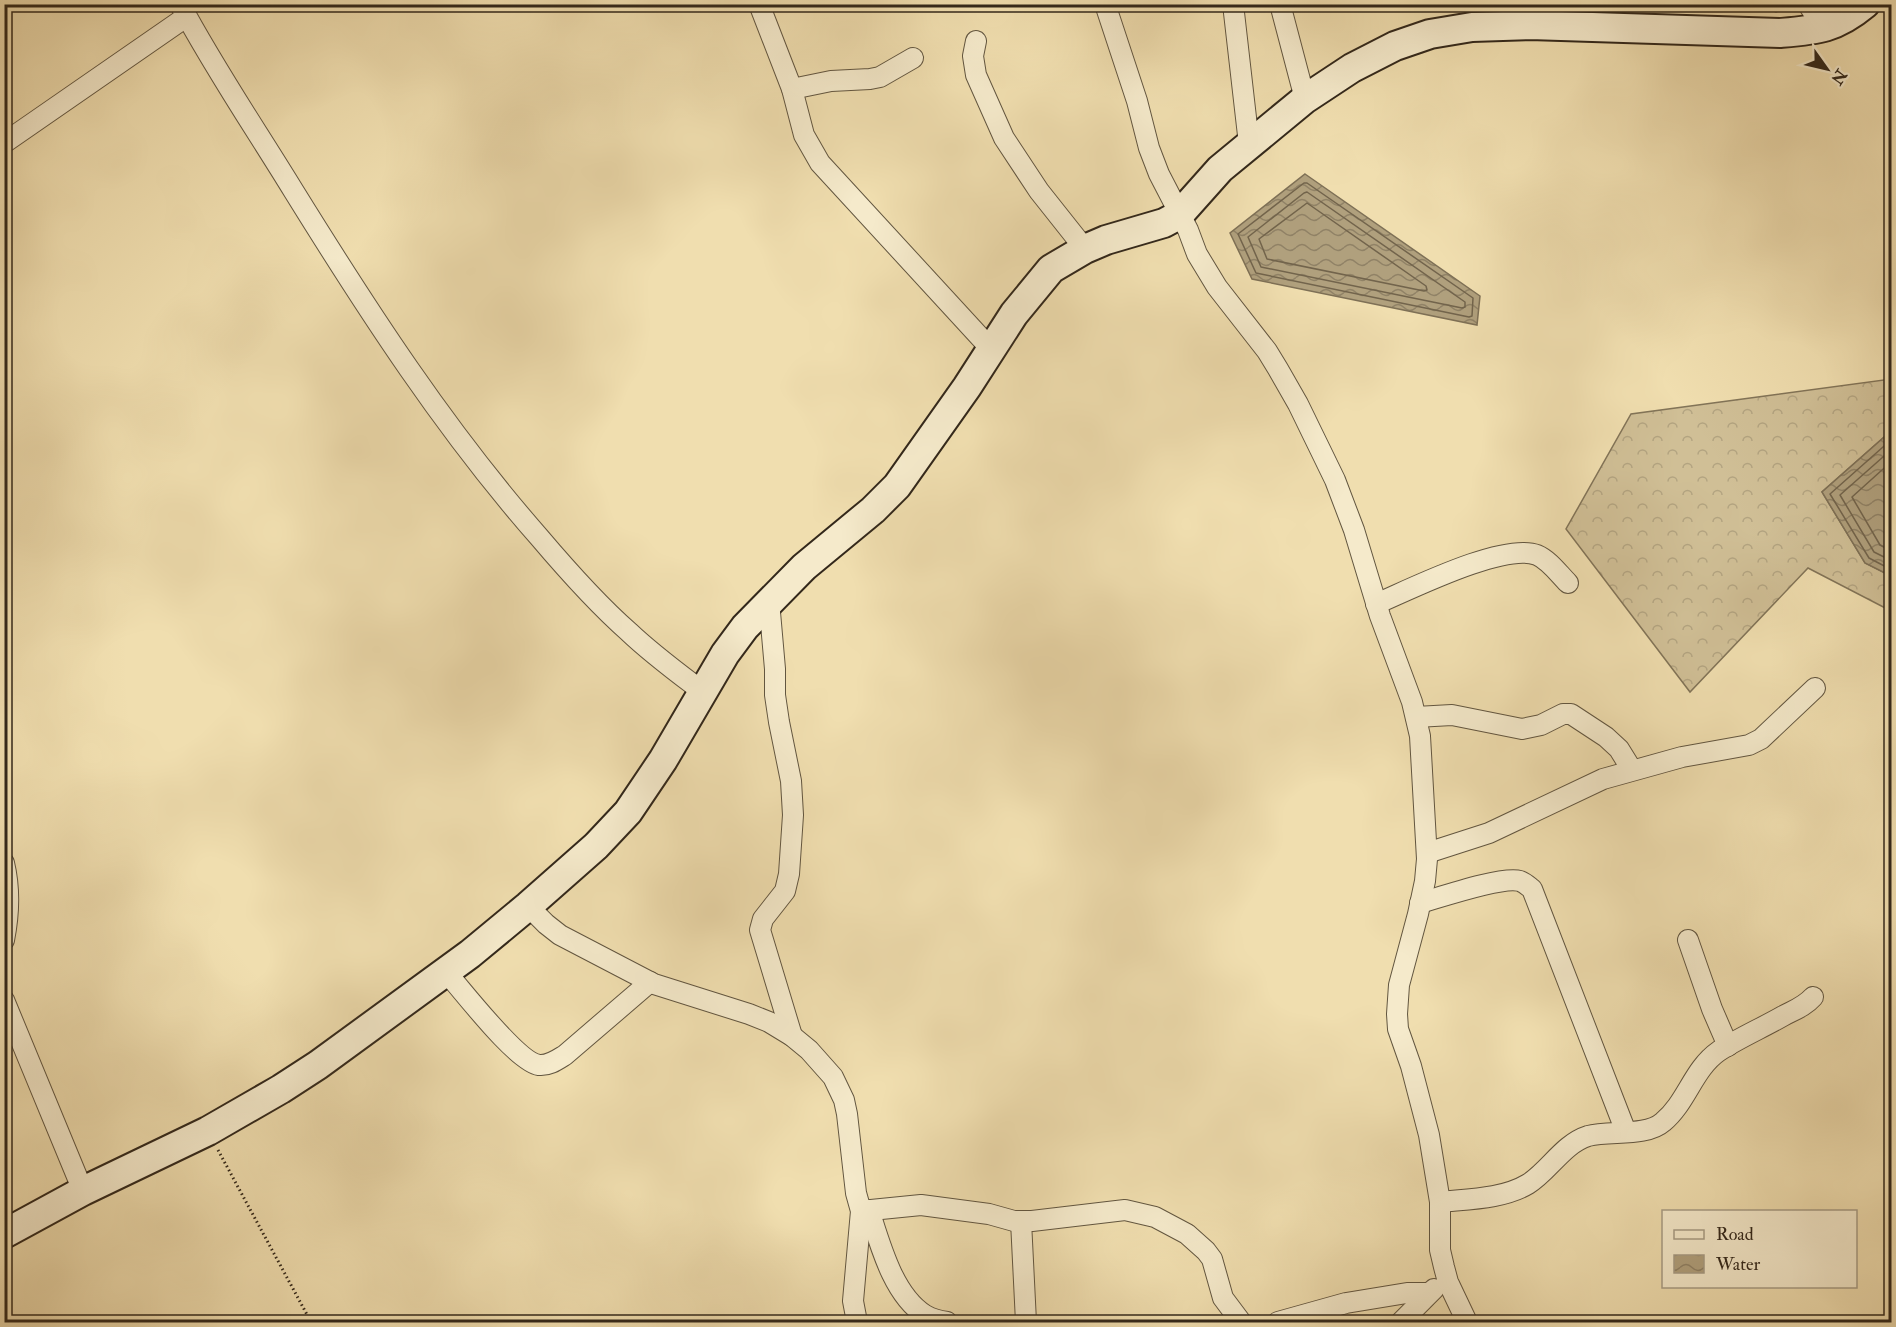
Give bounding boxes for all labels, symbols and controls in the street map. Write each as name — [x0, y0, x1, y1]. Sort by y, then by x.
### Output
north arrow — [1797, 39, 1857, 99]
text: N — [1826, 64, 1851, 89]
legend — [1662, 1210, 1857, 1288]
text: Road — [1716, 1223, 1754, 1246]
text: Water — [1715, 1253, 1760, 1276]

